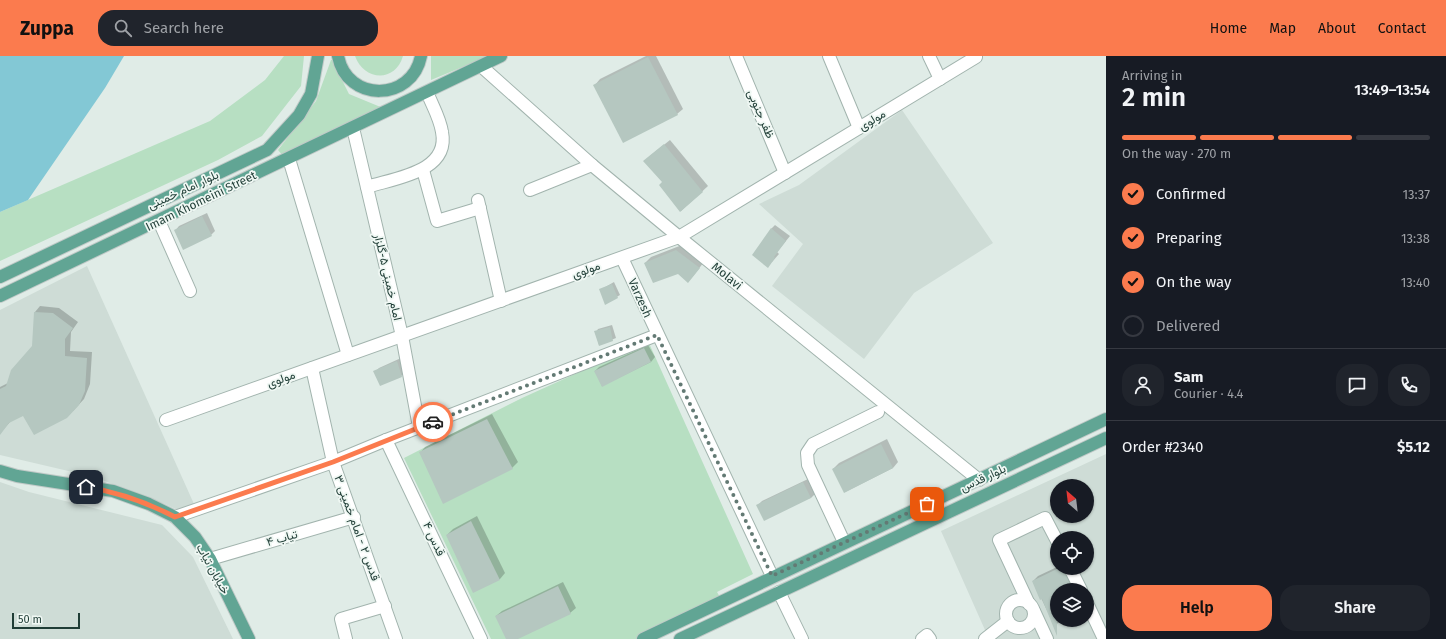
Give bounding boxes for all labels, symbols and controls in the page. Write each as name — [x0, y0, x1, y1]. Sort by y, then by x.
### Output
search box — [98, 10, 378, 46]
text: Zuppa — [20, 17, 74, 40]
icon: search — [112, 17, 134, 39]
text: Search here — [144, 19, 224, 37]
text: Home — [1210, 20, 1247, 37]
text: Map — [1269, 20, 1296, 37]
text: About — [1318, 20, 1356, 37]
text: Contact — [1378, 20, 1426, 37]
text: Arriving in — [1122, 68, 1182, 83]
text: 13:49–13:54 — [1354, 81, 1430, 99]
text: 2 min — [1122, 82, 1186, 113]
street label: ظفر جنوبی — [744, 88, 778, 141]
street label: مولوی — [856, 107, 889, 134]
text: On the way · 270 m — [1122, 146, 1231, 161]
street label: بلوار امام خمینی — [145, 167, 221, 213]
street label: Imam Khomeini Street — [143, 168, 259, 234]
icon: check — [1122, 183, 1144, 205]
text: Confirmed — [1156, 185, 1226, 203]
text: 13:37 — [1402, 187, 1430, 202]
icon: check — [1122, 227, 1144, 249]
text: Preparing — [1156, 229, 1221, 247]
street label: امام خمینی ۵-گلزار — [370, 231, 405, 322]
text: 13:38 — [1401, 231, 1430, 246]
street label: مولوی — [570, 258, 602, 282]
street label: Molavi — [709, 259, 745, 293]
icon: check — [1122, 271, 1144, 293]
text: On the way — [1156, 273, 1231, 291]
text: 13:40 — [1401, 275, 1430, 290]
street label: Varzesh — [625, 276, 655, 320]
text: Delivered — [1156, 317, 1220, 335]
button: person — [1122, 364, 1164, 406]
button: chat — [1336, 364, 1378, 406]
button: phone — [1388, 364, 1430, 406]
street label: مولوی — [265, 367, 297, 391]
text: Sam — [1174, 368, 1203, 386]
text: Courier · 4.4 — [1174, 386, 1244, 401]
courier — [413, 402, 453, 442]
icon: car — [422, 411, 444, 433]
text: Order #2340 — [1122, 438, 1203, 456]
text: $5.12 — [1397, 438, 1430, 456]
street label: بلوار قدس — [958, 461, 1009, 496]
pin — [69, 470, 103, 504]
street label: قدس ۲ - امام خمینی ۳ — [330, 473, 383, 583]
icon: home — [75, 476, 97, 498]
north arrow — [1050, 479, 1094, 523]
map controls — [1050, 479, 1094, 627]
pin — [910, 487, 944, 521]
icon: bag — [916, 493, 938, 515]
street label: قدس ۴ — [419, 520, 448, 559]
street label: تیاب ۴ — [265, 527, 299, 549]
button: locate — [1050, 531, 1094, 575]
street label: خیابان تیاب — [193, 541, 233, 597]
button: layers — [1050, 583, 1094, 627]
button: Help — [1122, 585, 1272, 631]
button: Share — [1280, 585, 1430, 631]
scale bar — [12, 611, 80, 630]
text: 50 m — [18, 613, 42, 626]

